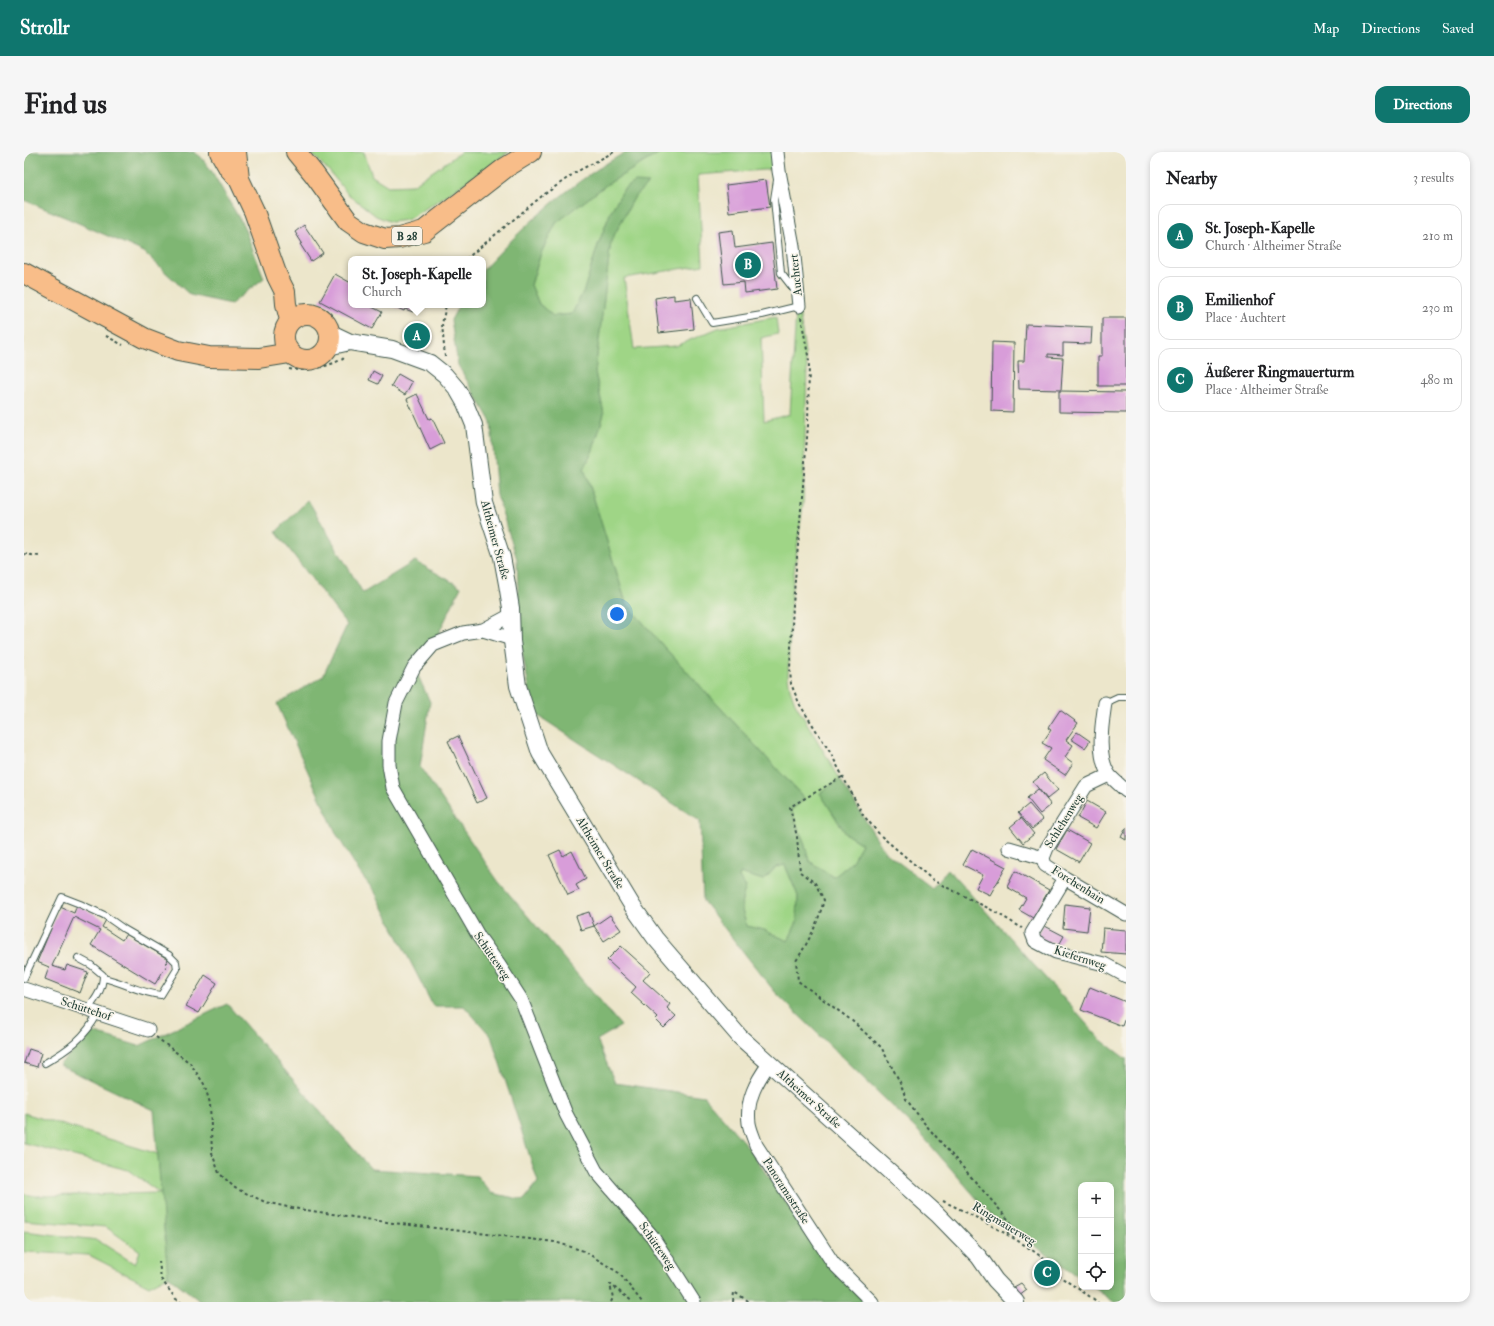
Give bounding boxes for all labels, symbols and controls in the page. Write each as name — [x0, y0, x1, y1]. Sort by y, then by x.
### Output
text: Strollr — [20, 16, 70, 40]
text: Map — [1313, 20, 1339, 37]
text: Directions — [1361, 20, 1420, 37]
text: Saved — [1442, 20, 1474, 37]
button: Directions — [1375, 86, 1470, 123]
text: Find us — [24, 87, 107, 122]
text: Nearby — [1166, 168, 1217, 189]
text: 3 results — [1413, 170, 1454, 186]
text: St. Joseph-Kapelle — [1205, 219, 1315, 238]
road number: B 28 — [392, 227, 422, 245]
text: A — [1176, 228, 1184, 244]
text: 210 m — [1422, 228, 1453, 244]
text: Church · Altheimer Straße — [1205, 238, 1341, 254]
pin: B — [735, 250, 761, 280]
street label: Auchtert — [786, 253, 806, 298]
popup — [348, 256, 486, 308]
text: St. Joseph-Kapelle — [362, 265, 472, 284]
text: Church — [362, 284, 402, 300]
text: Emilienhof — [1205, 291, 1273, 310]
text: B — [1176, 300, 1184, 316]
text: 230 m — [1422, 300, 1453, 316]
text: Place · Auchtert — [1205, 310, 1286, 326]
pin: A — [404, 321, 430, 351]
text: Äußerer Ringmauerturm — [1205, 363, 1354, 382]
text: C — [1175, 372, 1185, 388]
text: 480 m — [1420, 372, 1453, 388]
text: Place · Altheimer Straße — [1205, 382, 1329, 398]
street label: Altheimer Straße — [477, 498, 513, 581]
your location — [607, 604, 627, 624]
street label: Schlehenweg — [1041, 790, 1087, 851]
street label: Altheimer Straße — [572, 813, 627, 892]
street label: Forchenhain — [1048, 863, 1108, 907]
street label: Schütteweg — [470, 929, 515, 984]
street label: Kiefernweg — [1052, 943, 1109, 974]
street label: Schüttehof — [59, 994, 115, 1025]
street label: Altheimer Straße — [773, 1065, 844, 1132]
street label: Panoramastraße — [759, 1155, 813, 1227]
map controls — [1078, 1182, 1114, 1290]
button: + — [1078, 1182, 1114, 1218]
street label: Ringmauerweg — [969, 1199, 1040, 1250]
button: − — [1078, 1218, 1114, 1254]
street label: Schütteweg — [635, 1219, 680, 1274]
button: locate — [1078, 1254, 1114, 1290]
pin: C — [1034, 1258, 1060, 1288]

